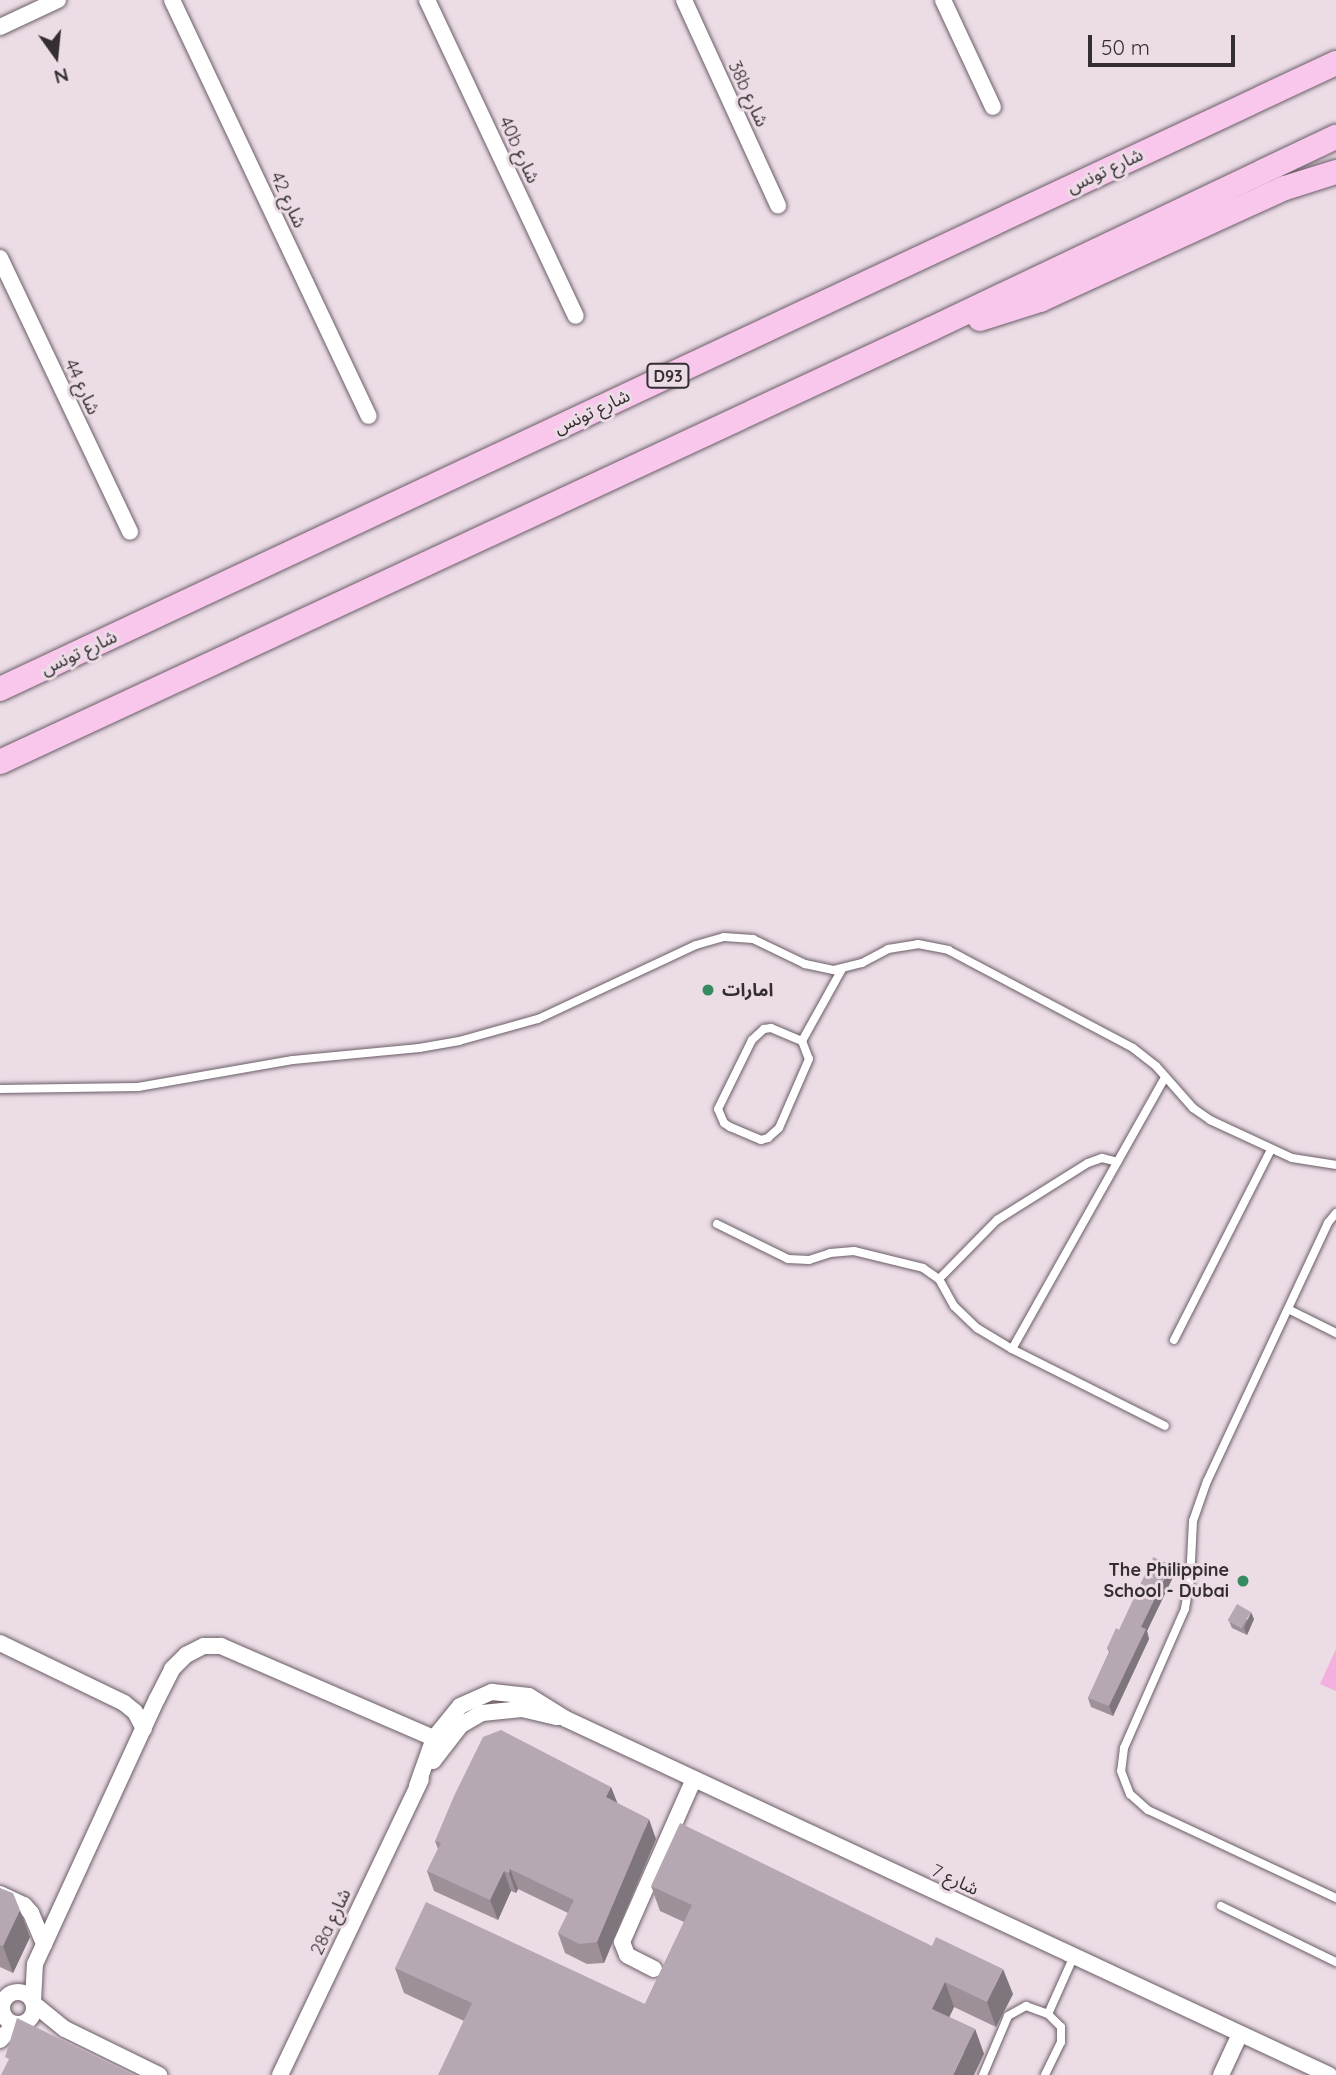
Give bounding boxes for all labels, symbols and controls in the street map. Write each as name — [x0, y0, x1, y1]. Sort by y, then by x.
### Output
north arrow — [21, 21, 91, 91]
scale bar — [1091, 21, 1238, 65]
text: 50 m — [1101, 34, 1150, 60]
street label: 38b شارع — [723, 58, 773, 130]
text: N — [52, 63, 71, 90]
street label: 40b شارع — [494, 113, 544, 187]
street label: شارع تونس — [1063, 144, 1147, 198]
street label: شارع 42 — [266, 168, 310, 232]
street label: شارع 44 — [60, 356, 104, 418]
road number: D93 — [645, 364, 691, 388]
street label: شارع تونس — [550, 385, 634, 439]
street label: شارع تونس — [37, 626, 121, 680]
place label: امارات — [722, 979, 773, 1001]
marker: امارات — [700, 982, 716, 998]
place label: The Philippine School - Dubai — [1104, 1560, 1229, 1602]
marker: The Philippine School - Dubai — [1235, 1573, 1251, 1589]
street label: شارع 7 — [928, 1860, 982, 1900]
street label: 28a شارع — [306, 1885, 356, 1959]

